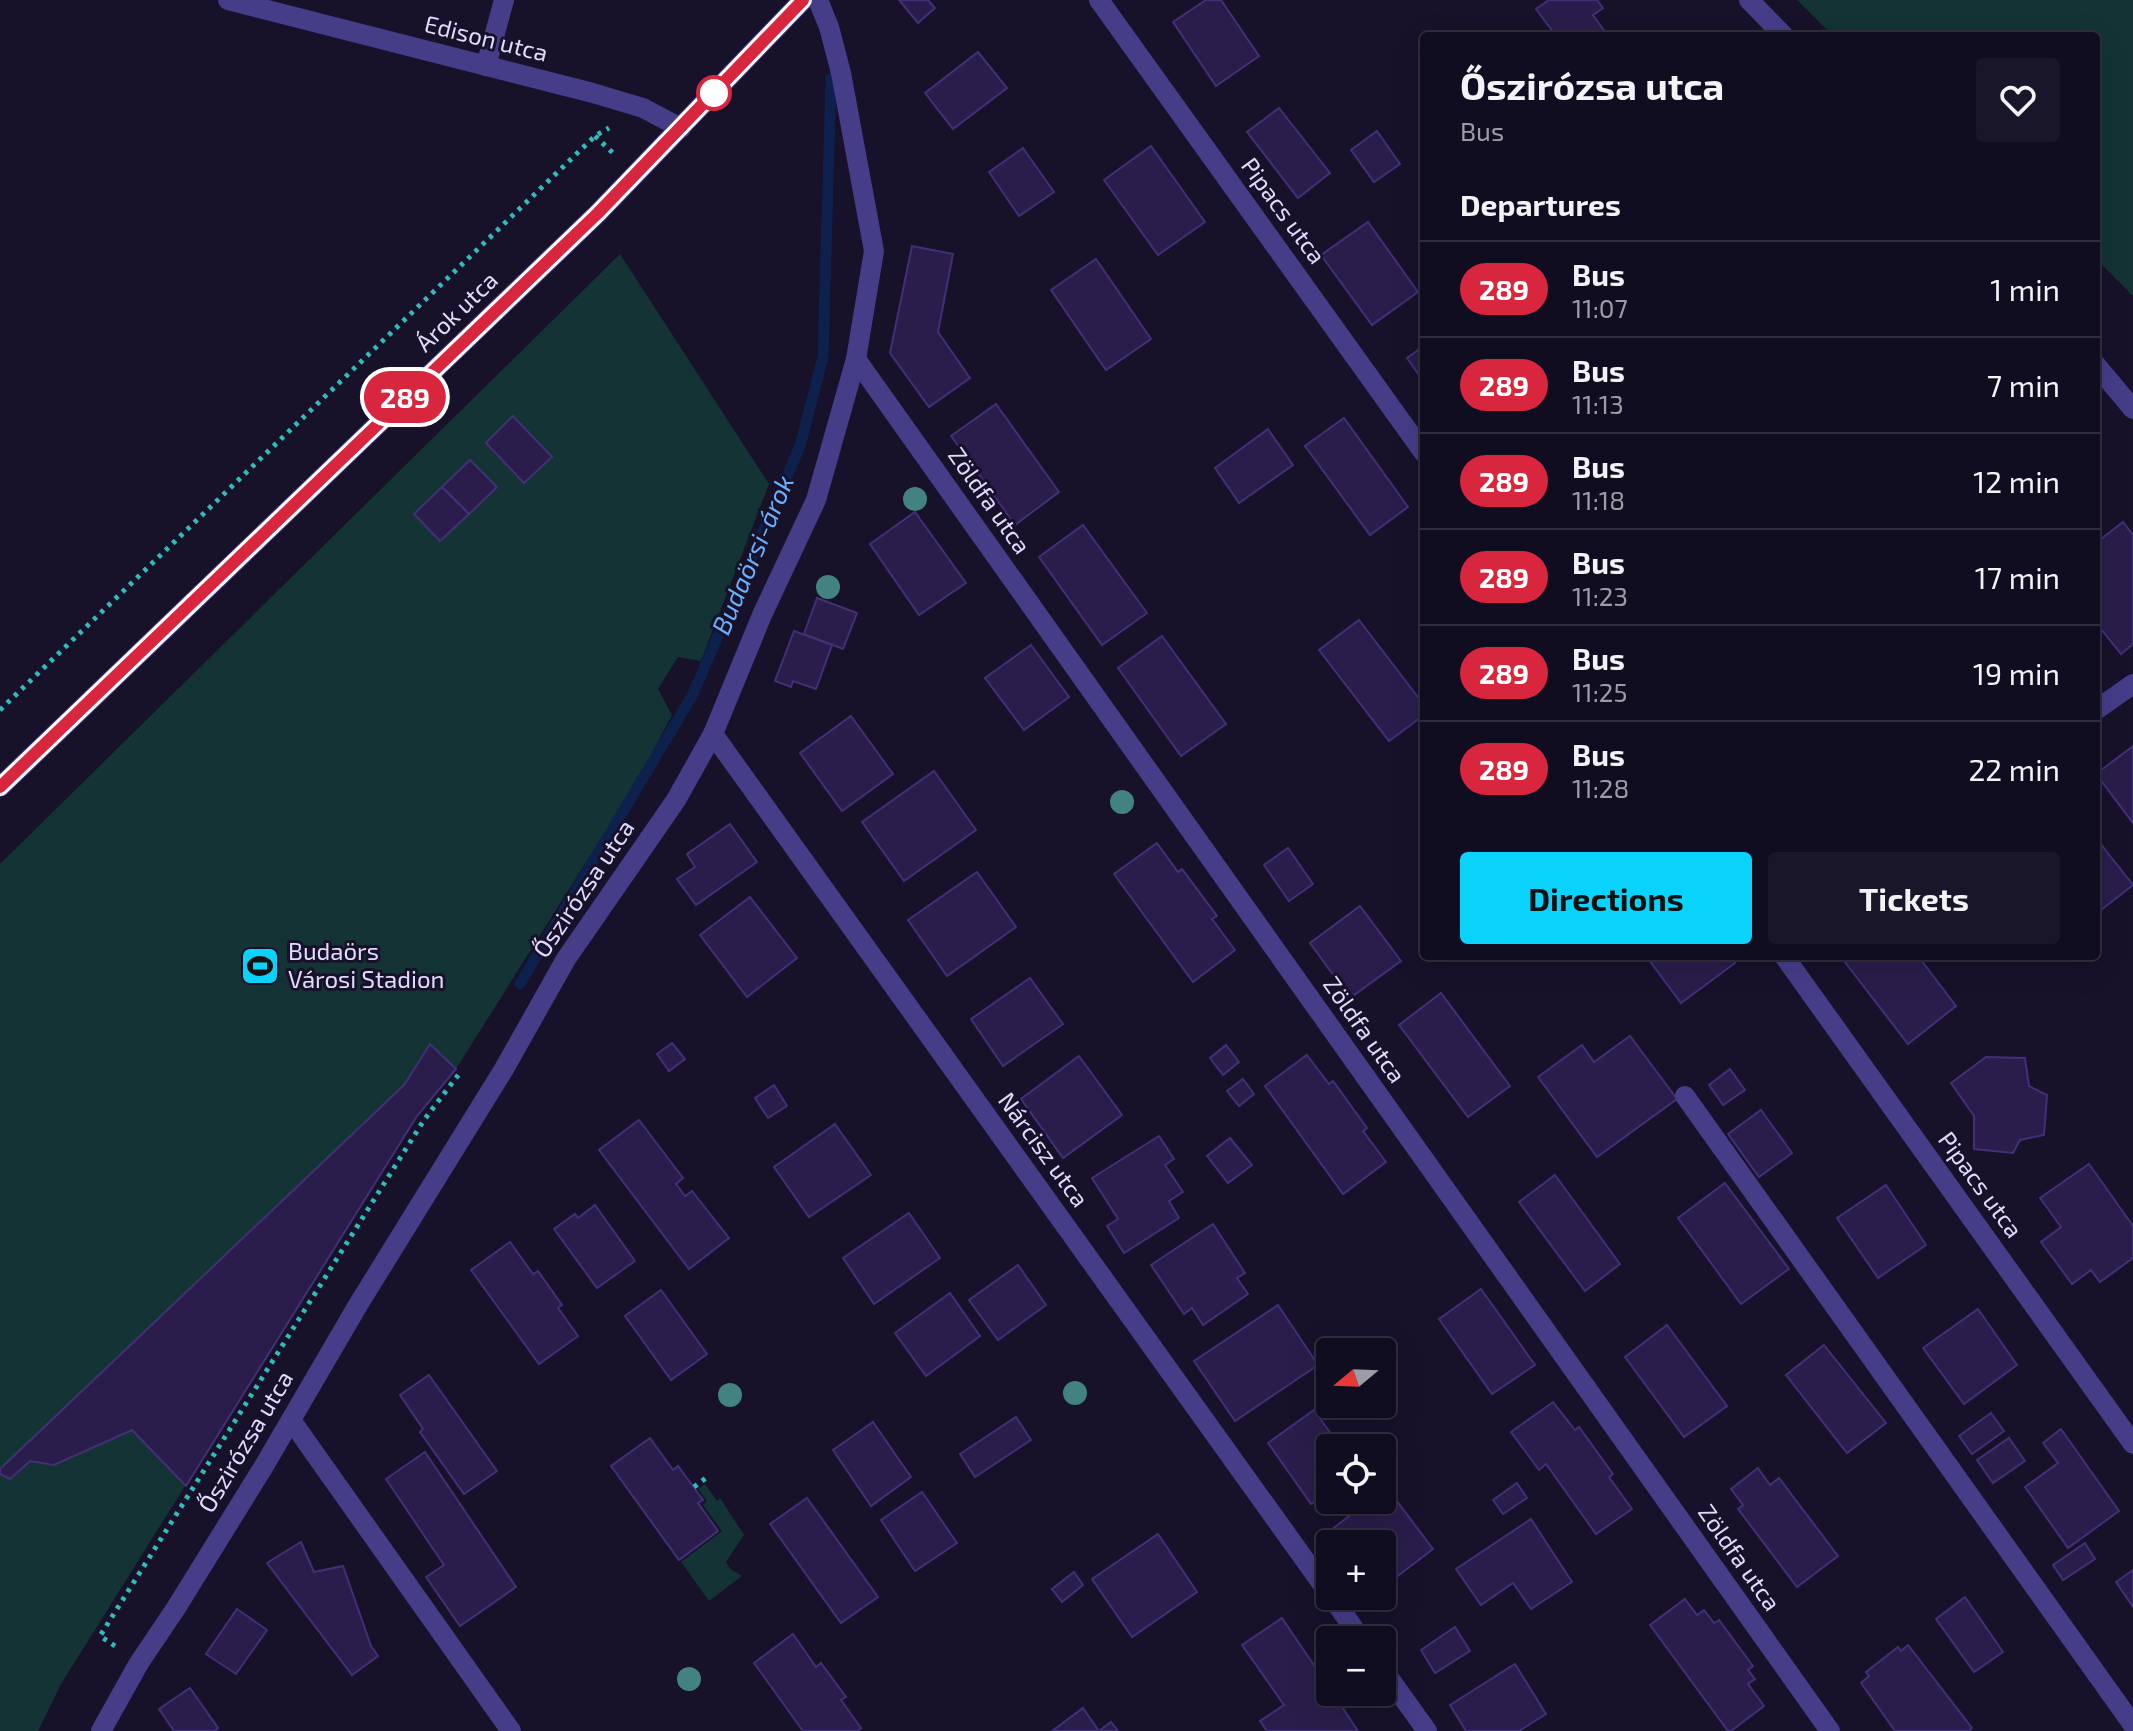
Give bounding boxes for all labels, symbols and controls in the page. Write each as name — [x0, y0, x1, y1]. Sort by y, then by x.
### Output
street label: Edison utca — [422, 8, 551, 67]
button: heart — [1976, 58, 2060, 142]
text: Őszirózsa utca — [1460, 62, 1724, 108]
unlabelled marker — [697, 76, 731, 110]
text: Bus — [1460, 115, 1504, 146]
street label: Pipacs utca — [1236, 151, 1332, 269]
text: Departures — [1460, 186, 1621, 222]
text: Bus — [1572, 256, 1625, 292]
street label: Árok utca — [409, 265, 503, 357]
text: 1 min — [1990, 271, 2060, 307]
text: 289 — [1479, 272, 1529, 306]
text: 11:07 — [1572, 292, 1628, 323]
text: Bus — [1572, 352, 1625, 388]
text: 7 min — [1987, 367, 2060, 403]
text: 289 — [1479, 368, 1529, 402]
line badge: 289 — [359, 371, 451, 423]
text: 289 — [380, 380, 430, 414]
text: 11:13 — [1572, 388, 1624, 419]
street label: Zöldfa utca — [943, 441, 1038, 559]
text: Bus — [1572, 448, 1625, 484]
text: 12 min — [1973, 463, 2060, 499]
text: 289 — [1479, 464, 1529, 498]
water label: Budaörsi-árok — [704, 470, 799, 639]
text: 11:18 — [1572, 484, 1625, 515]
text: Bus — [1572, 544, 1625, 580]
text: 17 min — [1975, 559, 2060, 595]
text: 289 — [1479, 560, 1529, 594]
text: 11:23 — [1572, 580, 1628, 611]
text: Bus — [1572, 640, 1625, 676]
text: 19 min — [1973, 655, 2060, 691]
text: 289 — [1479, 656, 1529, 690]
text: 11:25 — [1572, 676, 1627, 707]
text: Bus — [1572, 736, 1625, 772]
text: 22 min — [1968, 751, 2060, 787]
text: 289 — [1479, 752, 1529, 786]
text: 11:28 — [1572, 772, 1629, 803]
street label: Őszirózsa utca — [526, 814, 640, 963]
button: Directions — [1460, 852, 1752, 944]
button: Tickets — [1768, 852, 2060, 944]
place label: Budaörs Városi Stadion — [288, 936, 444, 993]
sports icon: Budaörs Városi Stadion — [239, 945, 281, 987]
street label: Zöldfa utca — [1318, 970, 1413, 1088]
street label: Nárcisz utca — [993, 1086, 1096, 1212]
street label: Pipacs utca — [1933, 1125, 2029, 1243]
north arrow — [1316, 1338, 1396, 1418]
map controls — [1316, 1338, 1396, 1706]
street label: Őszirózsa utca — [191, 1365, 298, 1517]
button: locate — [1316, 1434, 1396, 1514]
street label: Zöldfa utca — [1693, 1498, 1788, 1616]
button: + — [1316, 1530, 1396, 1610]
button: − — [1316, 1626, 1396, 1706]

